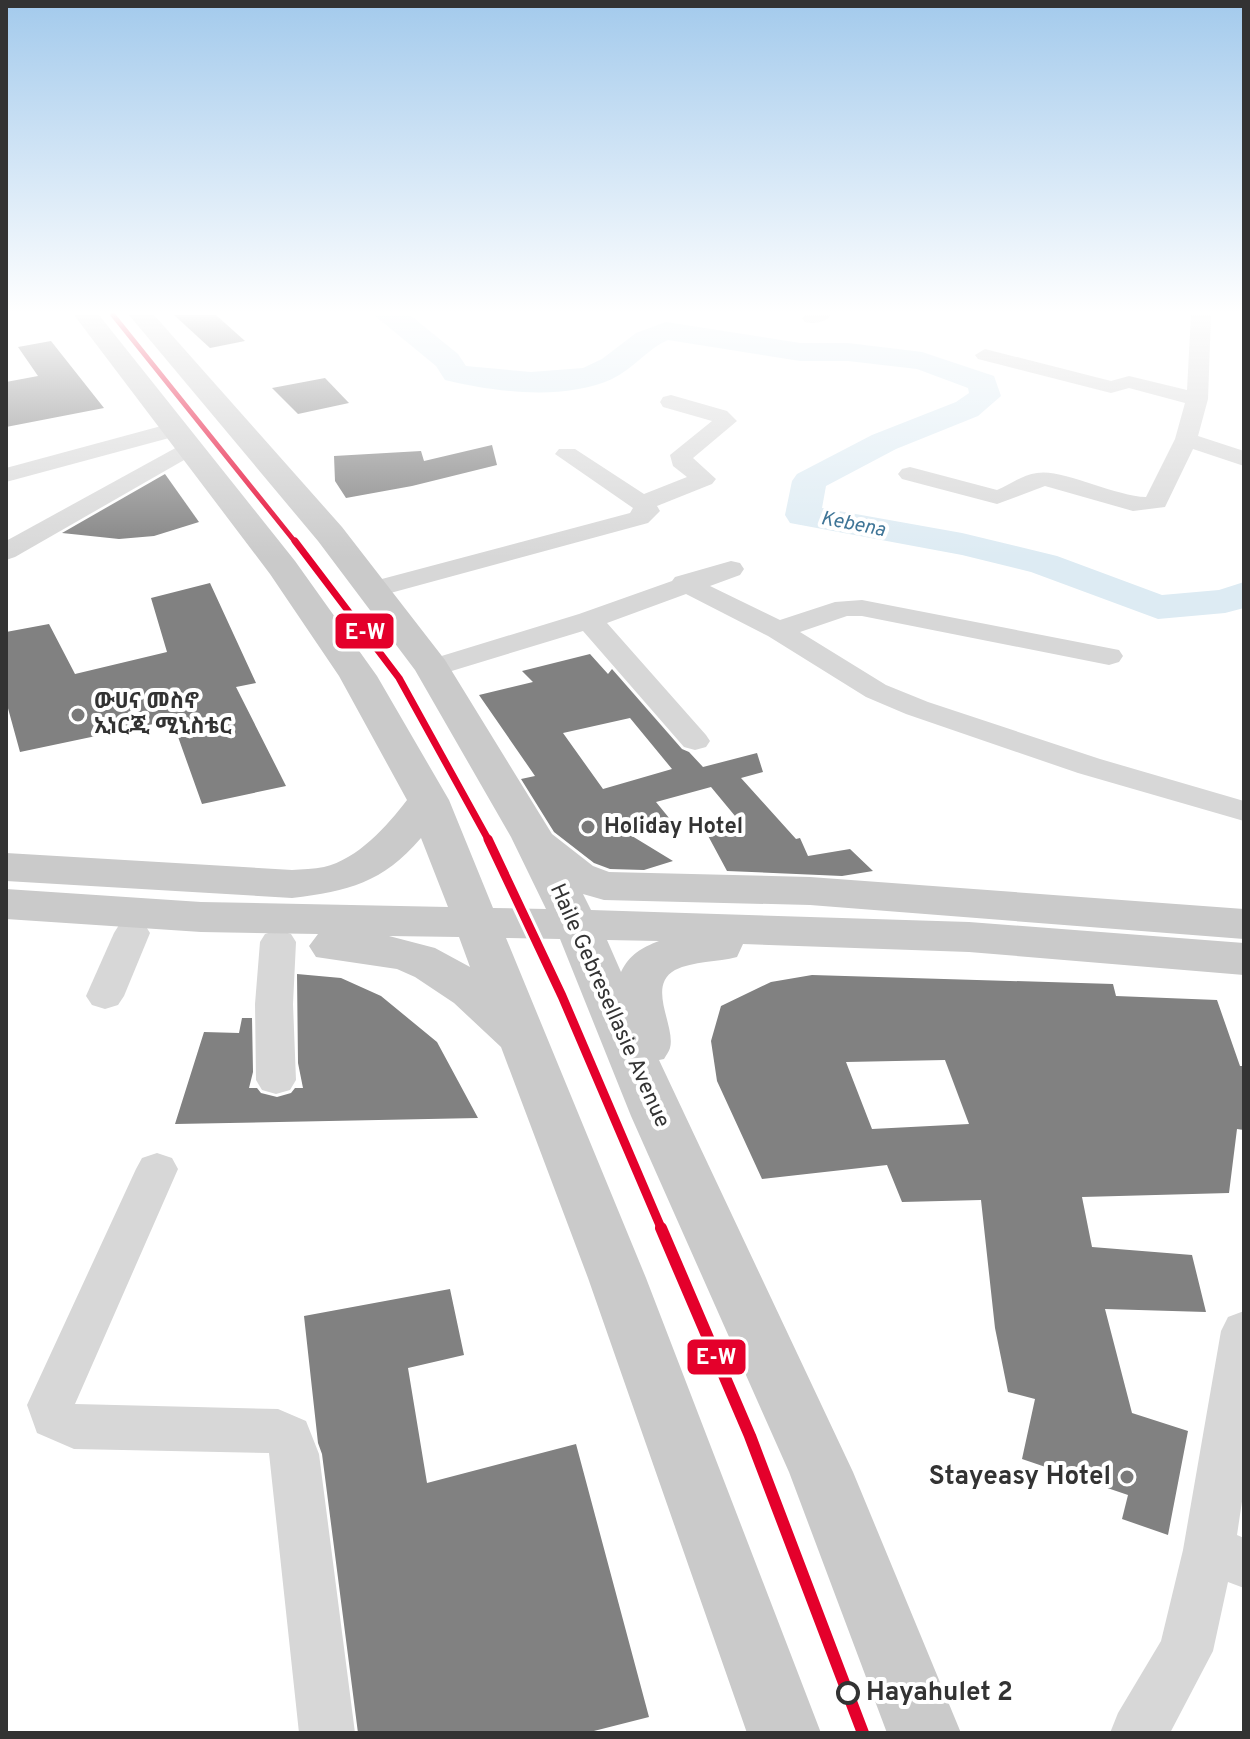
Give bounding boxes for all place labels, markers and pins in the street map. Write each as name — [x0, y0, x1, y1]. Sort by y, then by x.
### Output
place label: ውሀና መስኖ ኢነርጂ ሚኒስቴር — [94, 689, 232, 741]
marker: ውሀና መስኖ ኢነርጂ ሚኒስቴር — [69, 706, 87, 724]
place label: Holiday Hotel — [604, 814, 743, 841]
marker: Holiday Hotel — [579, 818, 597, 836]
place label: Stayeasy Hotel — [929, 1461, 1111, 1494]
marker: Stayeasy Hotel — [1118, 1468, 1136, 1486]
place label: Hayahulet 2 — [866, 1677, 1013, 1710]
marker: Hayahulet 2 — [837, 1682, 859, 1704]

